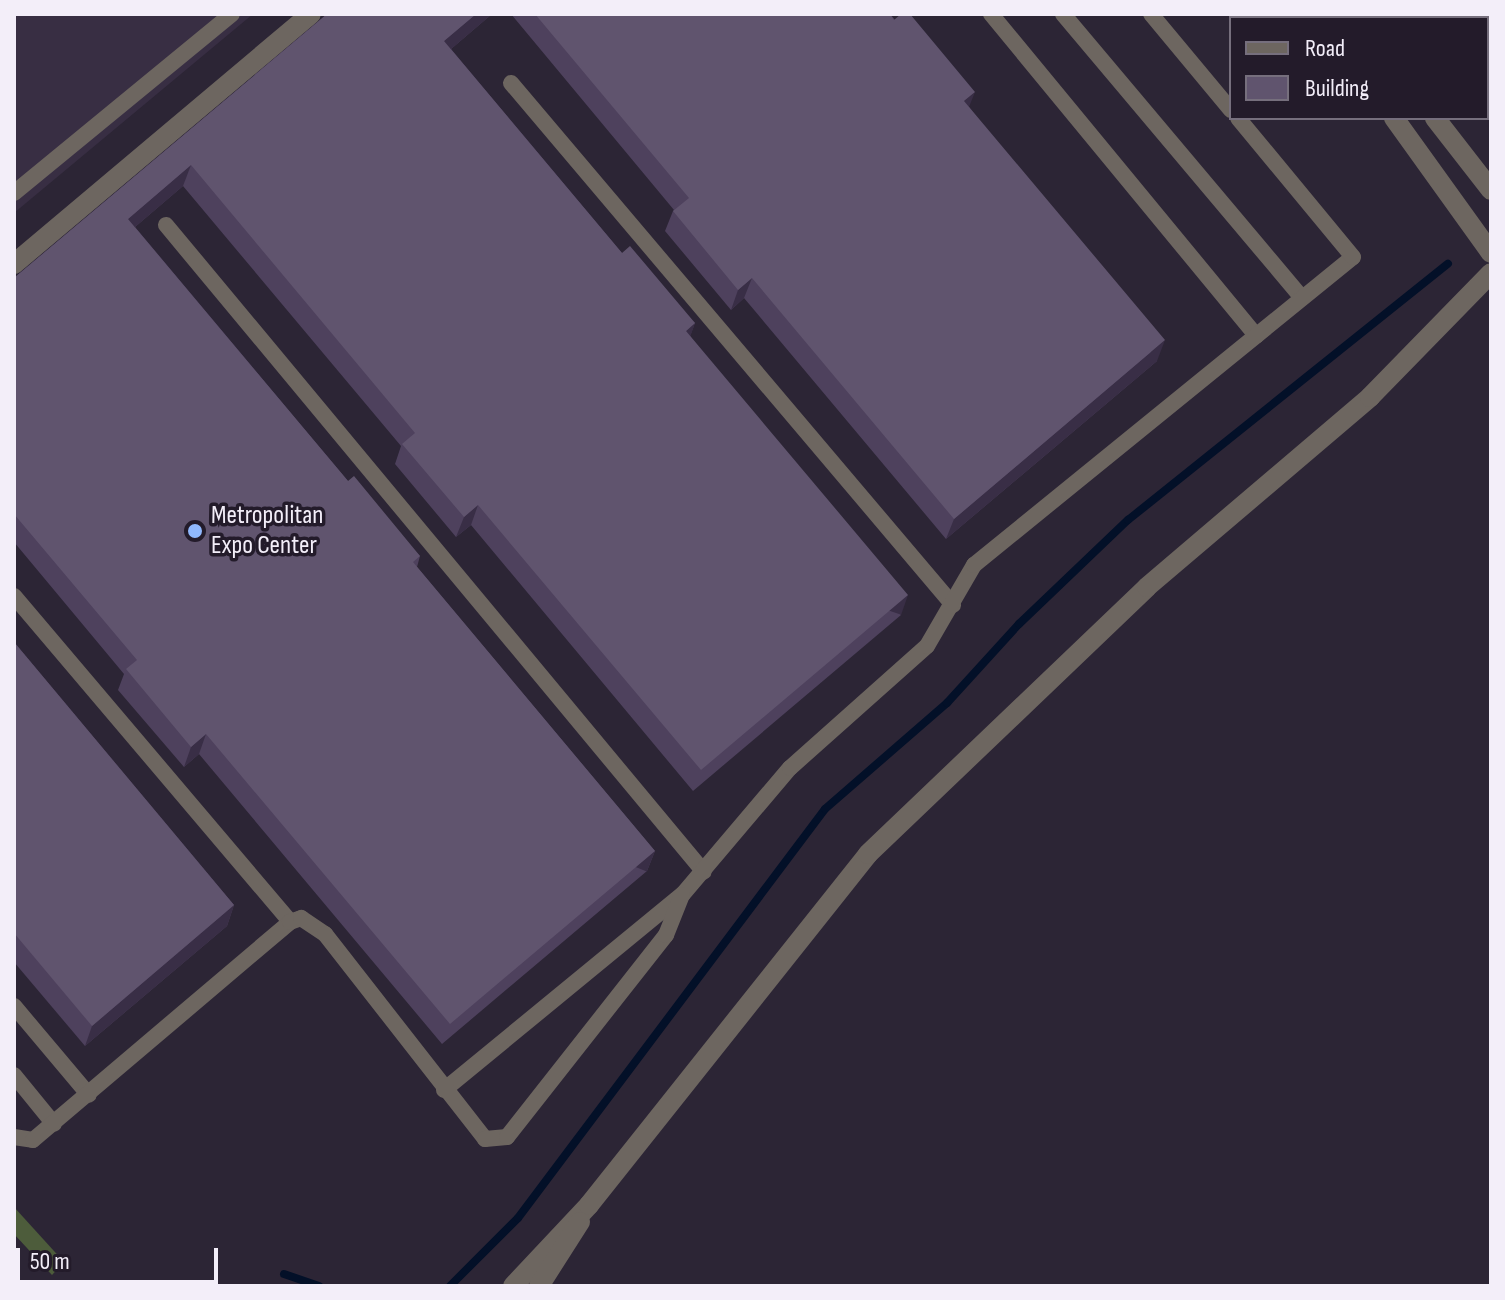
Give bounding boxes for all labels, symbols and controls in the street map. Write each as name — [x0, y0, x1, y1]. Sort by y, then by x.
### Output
legend — [1229, 16, 1489, 120]
text: Road — [1305, 34, 1345, 63]
text: Building — [1305, 74, 1369, 103]
place label: Metropolitan Expo Center — [211, 500, 323, 562]
marker: Metropolitan Expo Center — [186, 522, 204, 540]
scale bar — [20, 1232, 222, 1282]
text: 50 m — [30, 1247, 70, 1276]

